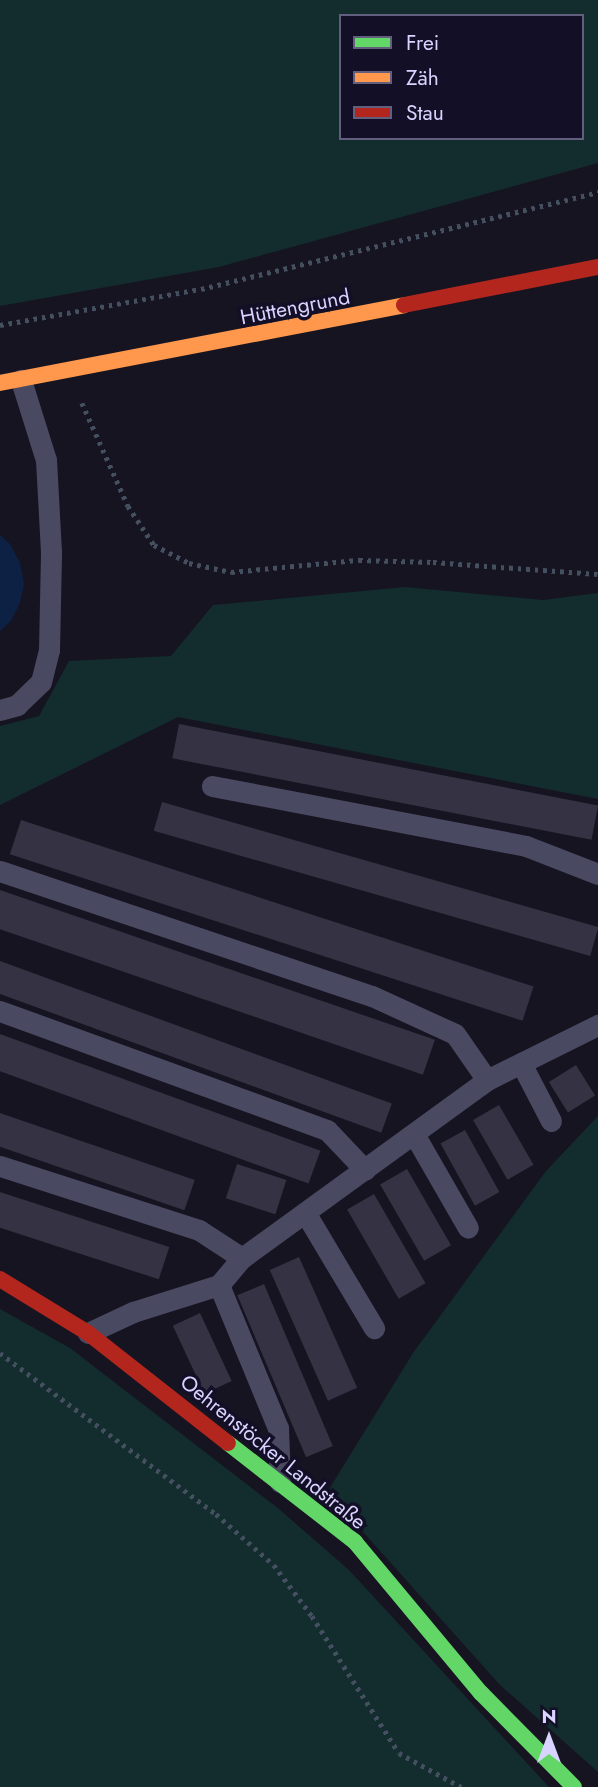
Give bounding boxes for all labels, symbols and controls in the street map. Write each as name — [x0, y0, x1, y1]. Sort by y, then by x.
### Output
legend — [339, 14, 584, 140]
text: Frei — [406, 28, 439, 58]
text: Zäh — [406, 63, 439, 93]
text: Stau — [406, 98, 444, 128]
street label: Hüttengrund — [238, 284, 352, 330]
street label: Oehrenstöcker Landstraße — [175, 1369, 371, 1535]
north arrow — [514, 1703, 584, 1773]
text: N — [541, 1703, 557, 1730]

